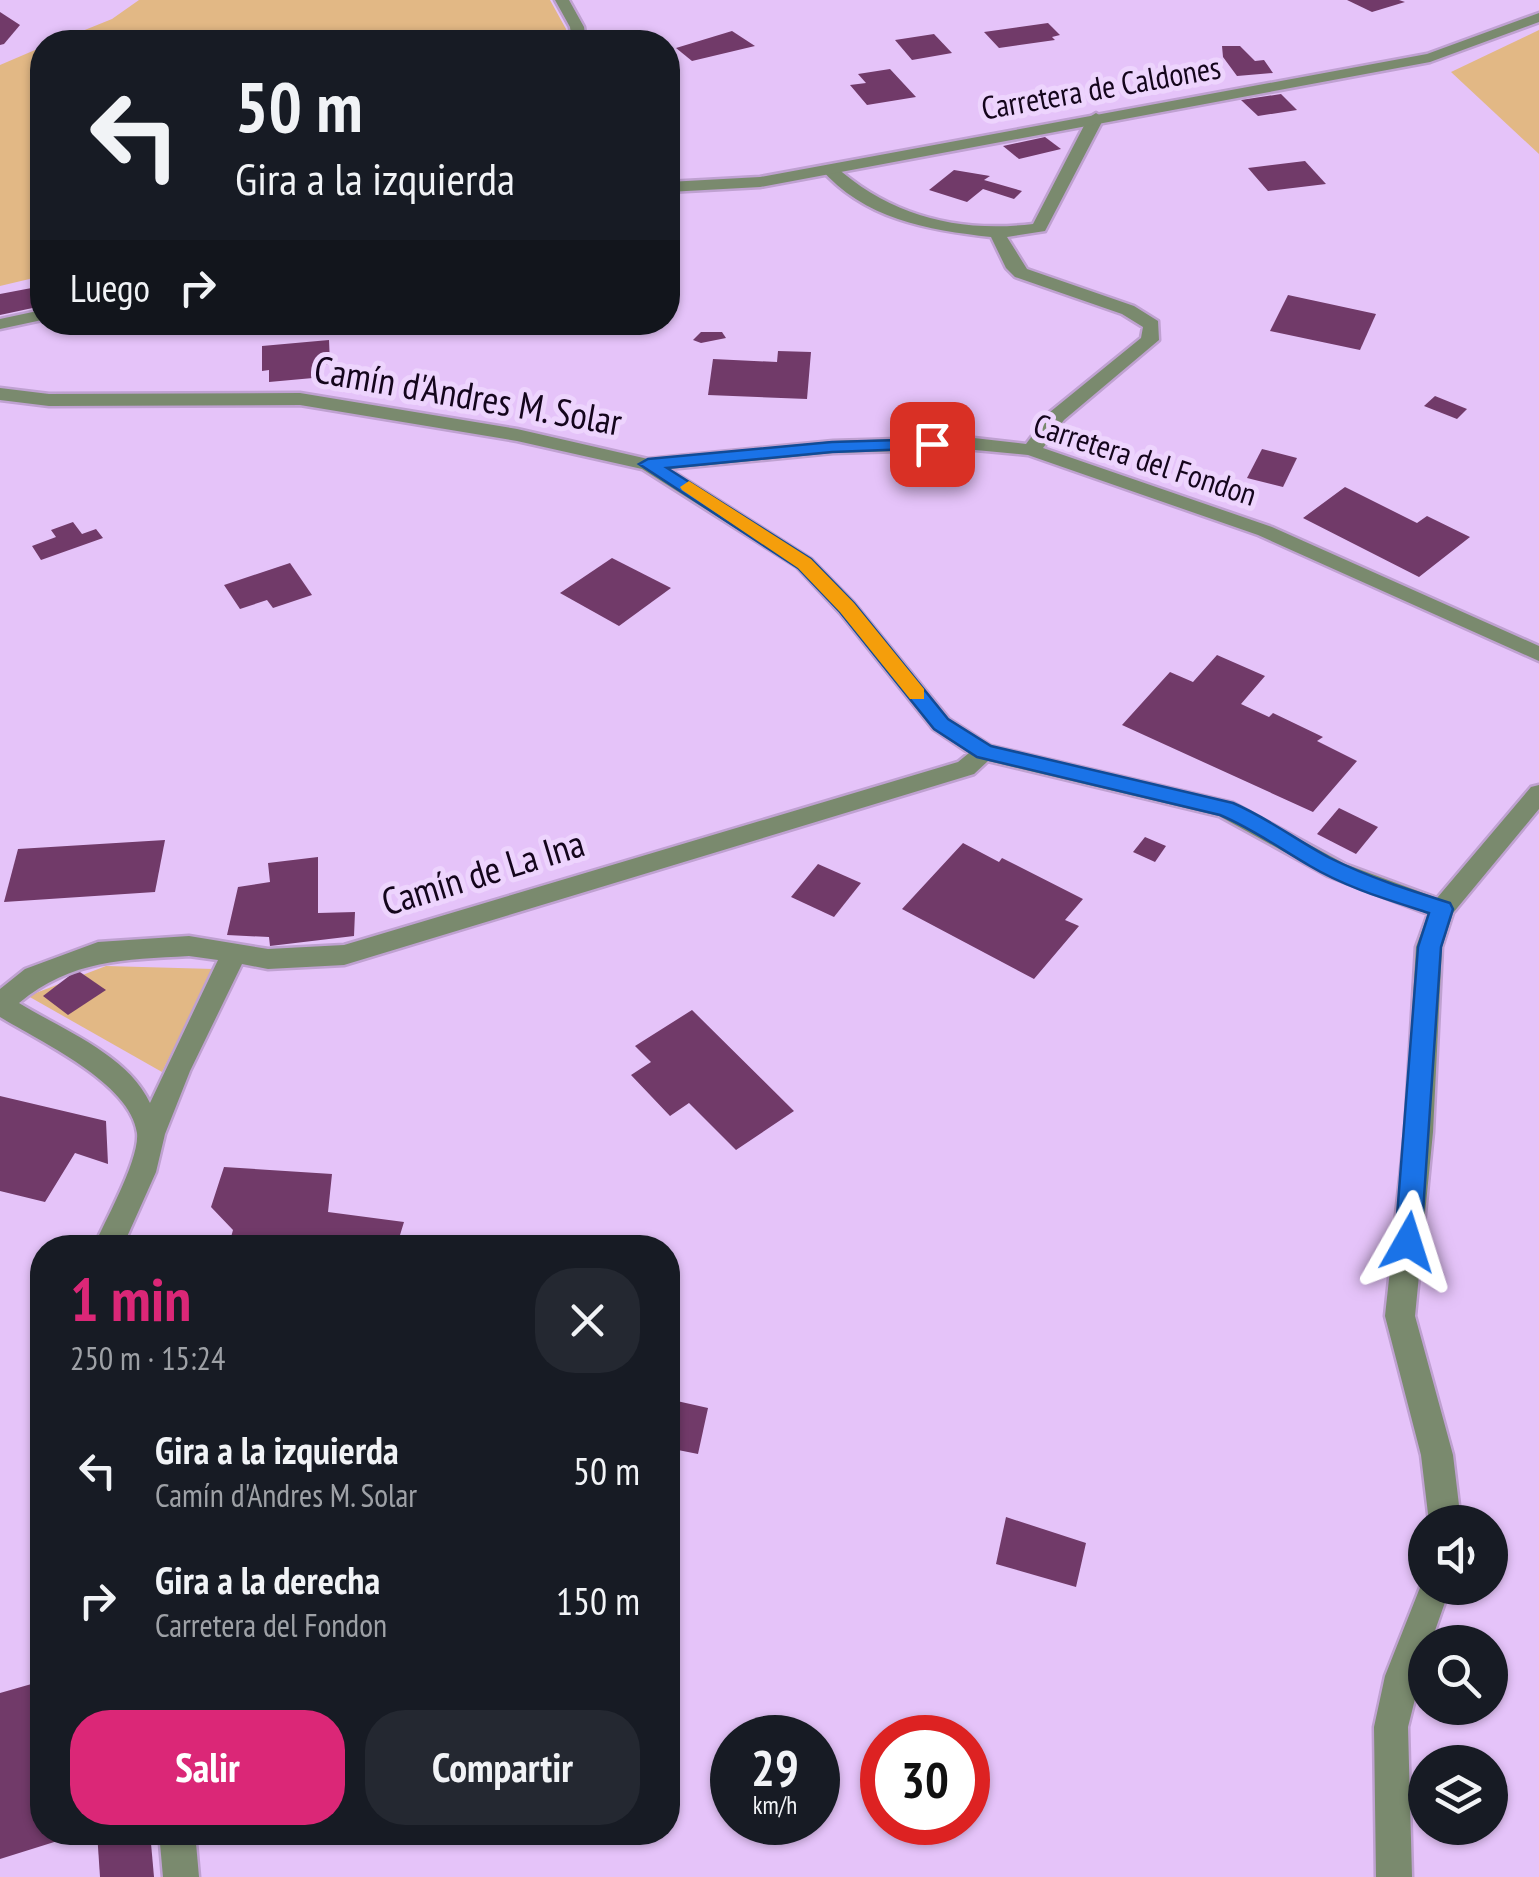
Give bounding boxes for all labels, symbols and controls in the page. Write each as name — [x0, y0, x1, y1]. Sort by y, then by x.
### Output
street label: Carretera de Caldones — [978, 45, 1224, 129]
text: 50 m — [235, 61, 363, 151]
icon: left — [70, 70, 200, 200]
text: Gira a la izquierda — [235, 149, 515, 207]
icon: right — [170, 260, 225, 315]
text: Luego — [70, 263, 150, 312]
street label: Camín d'Andres M. Solar — [311, 343, 626, 446]
pin — [890, 402, 975, 487]
street label: Carretera del Fondon — [1028, 403, 1262, 515]
icon: arrive — [905, 417, 960, 472]
street label: Camín de La Ina — [375, 818, 590, 926]
position arrow — [1356, 1190, 1460, 1294]
text: 1 min — [70, 1260, 191, 1338]
button: close — [535, 1268, 640, 1373]
text: 250 m · 15:24 — [70, 1337, 225, 1379]
text: Gira a la izquierda — [155, 1425, 399, 1474]
icon: left — [70, 1443, 125, 1498]
text: 50 m — [573, 1446, 640, 1495]
text: Camín d'Andres M. Solar — [155, 1474, 417, 1516]
map controls — [1408, 1505, 1508, 1845]
button: sound — [1408, 1505, 1508, 1605]
text: Gira a la derecha — [155, 1555, 380, 1604]
icon: right — [70, 1573, 125, 1628]
text: 150 m — [556, 1576, 640, 1625]
text: Carretera del Fondon — [155, 1604, 387, 1646]
button: search — [1408, 1625, 1508, 1725]
button: Salir — [70, 1710, 345, 1825]
button: Compartir — [365, 1710, 640, 1825]
speed limit sign: 30 — [860, 1715, 990, 1845]
text: 29 — [751, 1735, 799, 1800]
button: layers — [1408, 1745, 1508, 1845]
text: km/h — [753, 1789, 797, 1821]

